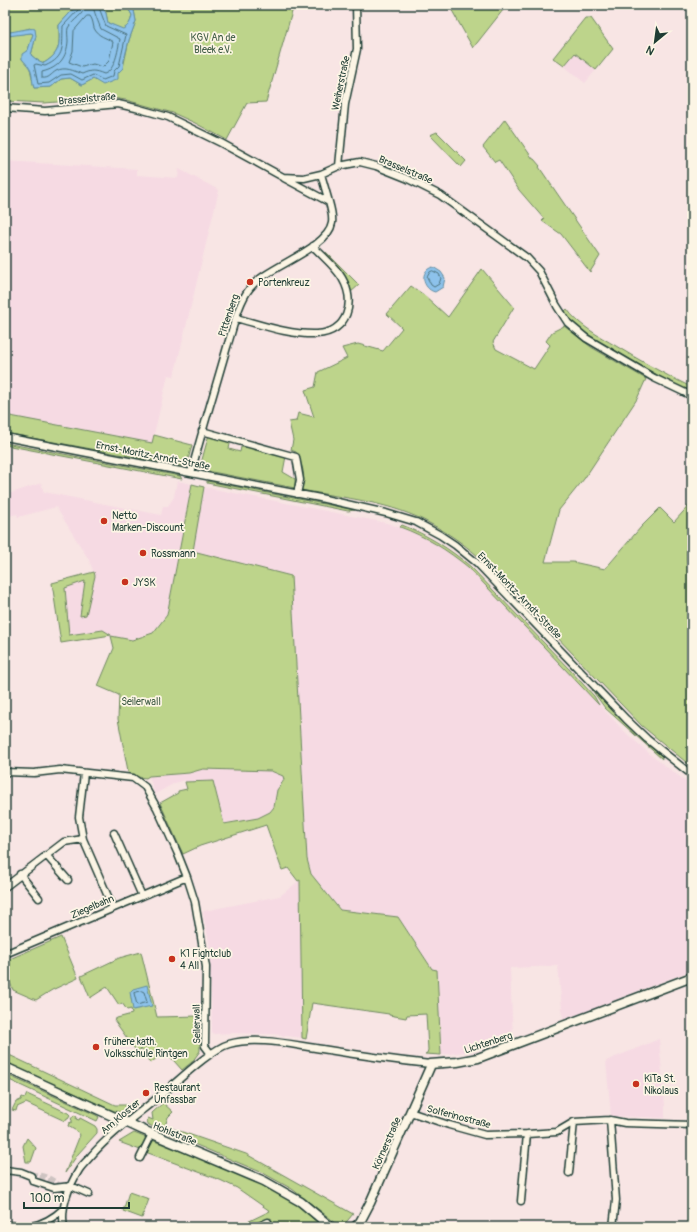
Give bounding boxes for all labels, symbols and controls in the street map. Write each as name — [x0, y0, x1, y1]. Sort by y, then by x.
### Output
north arrow — [635, 22, 675, 62]
park label: KGV An de Bleek e.V. — [190, 32, 236, 56]
text: N — [643, 43, 657, 58]
street label: Weiherstraße — [329, 55, 353, 112]
street label: Brasselstraße — [58, 91, 116, 107]
street label: Brasselstraße — [377, 153, 434, 187]
marker: Portenkreuz — [245, 277, 255, 287]
place label: Portenkreuz — [258, 277, 310, 289]
street label: Pittenberg — [216, 292, 242, 338]
street label: Ernst-Moritz-Arndt-Straße — [95, 439, 211, 473]
place label: Netto Marken-Discount — [112, 510, 185, 534]
marker: Netto Marken-Discount — [99, 516, 109, 526]
marker: Rossmann — [138, 548, 148, 558]
place label: Rossmann — [151, 548, 196, 560]
street label: Ernst-Moritz-Arndt-Straße — [475, 550, 564, 642]
marker: JYSK — [120, 577, 130, 587]
place label: JYSK — [133, 577, 155, 589]
park label: Seilerwall — [121, 696, 161, 708]
street label: Ziegelbahn — [69, 892, 116, 921]
place label: K1 Fightclub 4 All — [180, 948, 231, 972]
marker: K1 Fightclub 4 All — [167, 954, 177, 964]
street label: Seilerwall — [191, 1004, 203, 1044]
street label: Lichtenberg — [463, 1030, 514, 1056]
place label: frühere kath. Volksschule Rintgen — [104, 1036, 188, 1060]
marker: frühere kath. Volksschule Rintgen — [91, 1042, 101, 1052]
place label: KiTa St. Nikolaus — [644, 1073, 679, 1097]
marker: KiTa St. Nikolaus — [631, 1079, 641, 1089]
place label: Restaurant Unfassbar — [154, 1082, 201, 1106]
marker: Restaurant Unfassbar — [141, 1088, 151, 1098]
street label: Am Kloster — [98, 1096, 143, 1137]
street label: Solferinostraße — [426, 1103, 492, 1131]
street label: Körnerstraße — [370, 1115, 404, 1172]
street label: Hohlstraße — [151, 1120, 198, 1148]
scale bar — [24, 1184, 129, 1210]
text: 100 m — [30, 1191, 65, 1206]

